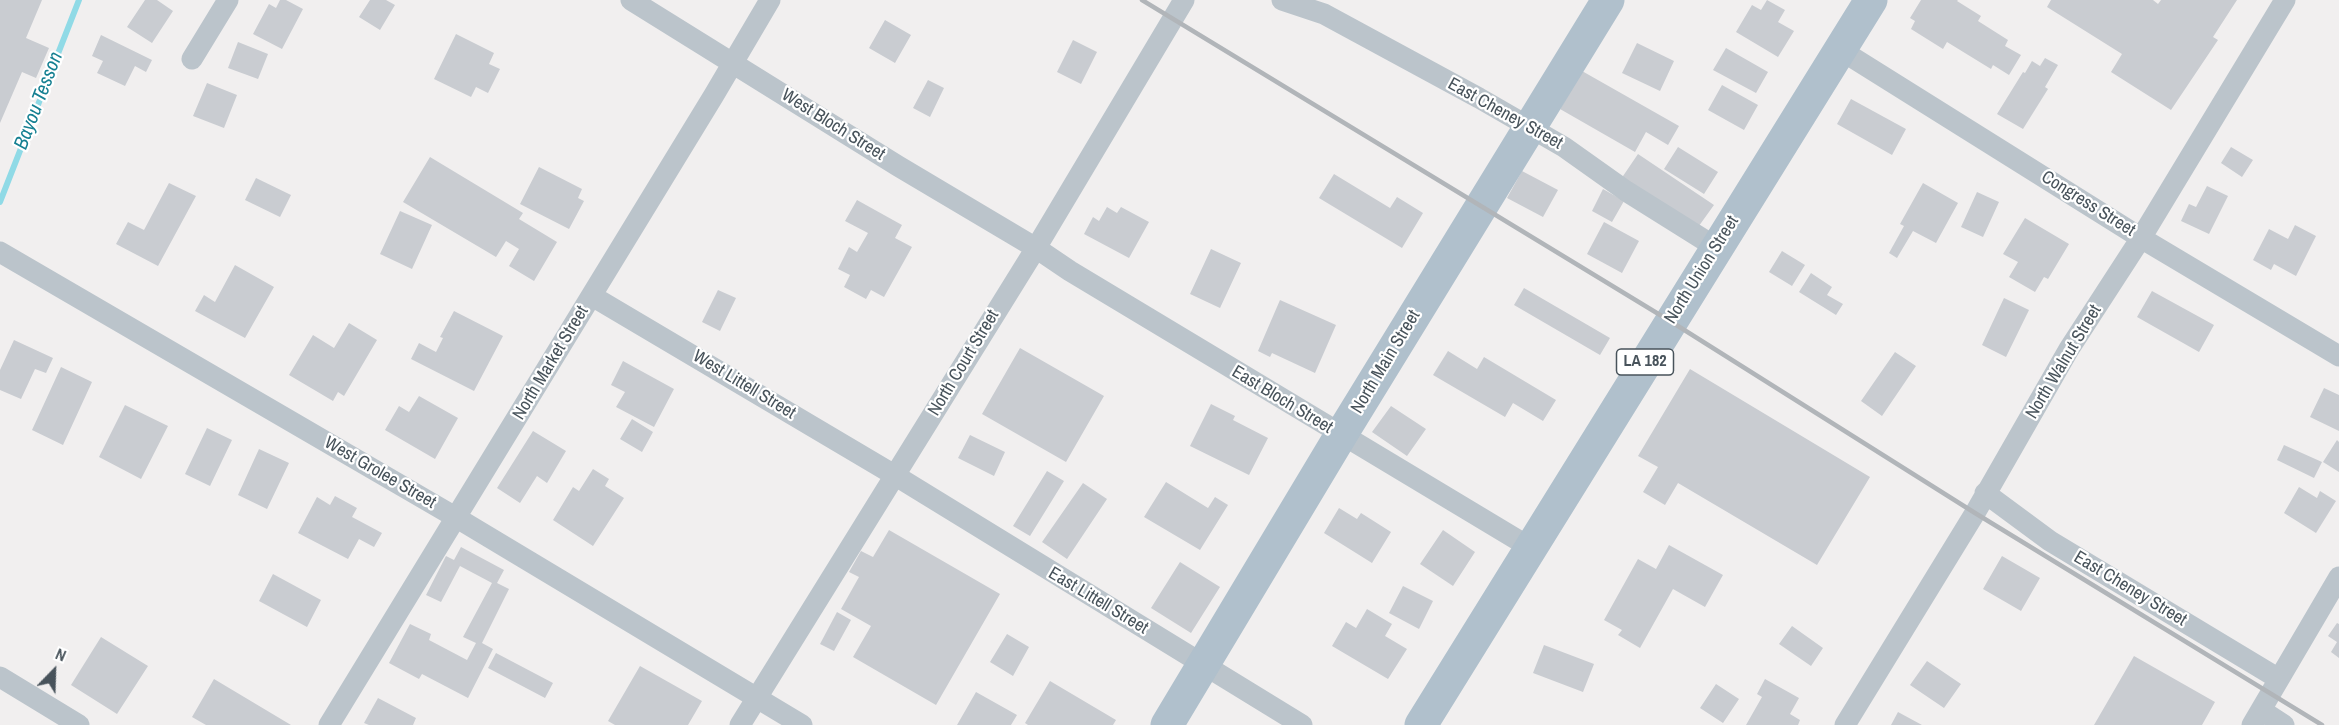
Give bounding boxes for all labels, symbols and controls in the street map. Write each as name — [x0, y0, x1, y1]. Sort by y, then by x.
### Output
water label: Bayou Tesson — [9, 49, 69, 153]
street label: East Cheney Street — [1444, 74, 1566, 154]
street label: West Bloch Street — [777, 85, 889, 165]
street label: Congress Street — [2037, 167, 2139, 241]
street label: North Union Street — [1660, 212, 1744, 328]
street label: North Walnut Street — [2022, 301, 2106, 423]
street label: North Market Street — [509, 302, 593, 424]
street label: North Court Street — [924, 306, 1004, 420]
street label: North Main Street — [1347, 307, 1425, 417]
street label: West Littell Street — [689, 346, 799, 424]
road number: LA 182 — [1616, 349, 1674, 375]
street label: East Bloch Street — [1228, 361, 1336, 439]
street label: West Grolee Street — [320, 432, 440, 514]
street label: East Cheney Street — [2070, 547, 2190, 631]
street label: East Littell Street — [1044, 563, 1152, 639]
north arrow — [24, 641, 84, 701]
text: N — [52, 642, 70, 666]

